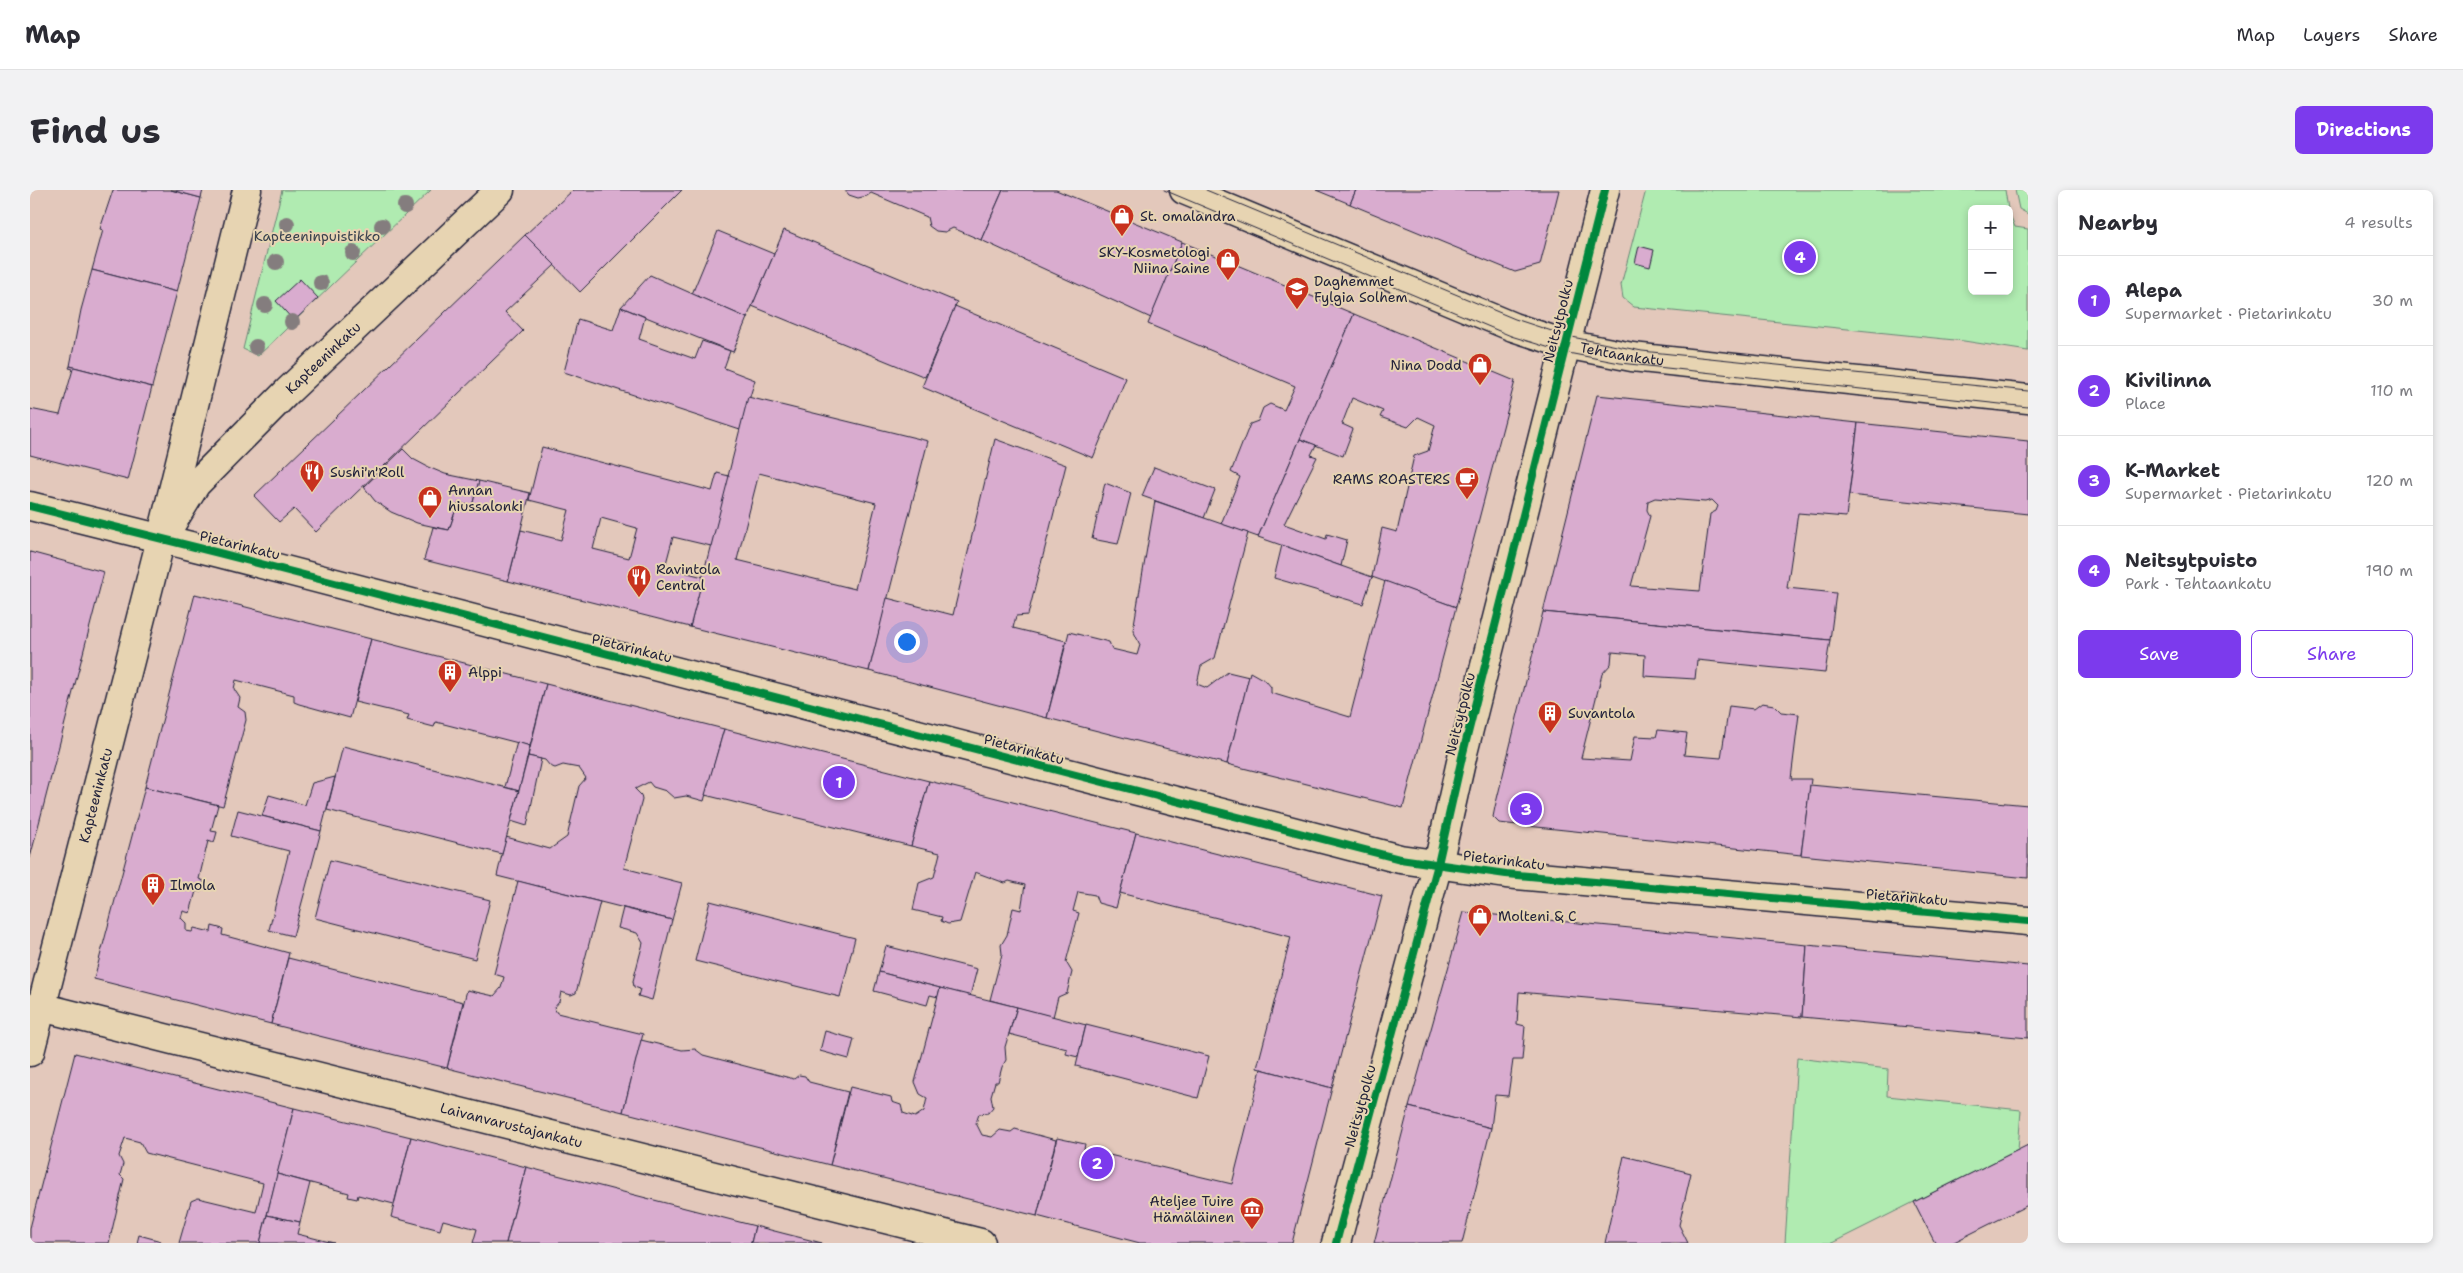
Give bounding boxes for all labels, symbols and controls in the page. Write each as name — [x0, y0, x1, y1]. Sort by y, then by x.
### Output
text: Map — [25, 19, 81, 51]
text: Map — [2237, 23, 2275, 47]
text: Layers — [2303, 23, 2360, 47]
text: Share — [2388, 23, 2438, 47]
button: Directions — [2295, 106, 2433, 154]
text: Find us — [30, 107, 161, 154]
shop icon: St. omalandra — [1109, 203, 1135, 237]
map controls — [1968, 205, 2013, 295]
button: + — [1968, 205, 2013, 250]
place label: St. omalandra — [1140, 207, 1236, 225]
text: Nearby — [2078, 209, 2158, 237]
text: 4 results — [2344, 212, 2413, 233]
park label: Kapteeninpuistikko — [254, 227, 380, 245]
pin: 4 — [1784, 238, 1816, 276]
place label: SKY-Kosmetologi Niina Saine — [1099, 243, 1210, 277]
shop icon: SKY-Kosmetologi Niina Saine — [1215, 247, 1241, 281]
button: − — [1968, 250, 2013, 295]
place label: Daghemmet Fylgia Solhem — [1314, 272, 1408, 306]
school or university icon: Daghemmet Fylgia Solhem — [1284, 276, 1310, 310]
street label: Neitsytpolku — [1539, 278, 1577, 364]
text: Alepa — [2125, 278, 2182, 303]
text: 1 — [2090, 290, 2098, 311]
text: 30 m — [2372, 290, 2413, 311]
text: Supermarket · Pietarinkatu — [2125, 303, 2332, 324]
street label: Kapteeninkatu — [282, 318, 365, 398]
street label: Tehtaankatu — [1578, 338, 1665, 369]
shop icon: Nina Dodd — [1467, 352, 1493, 386]
place label: Nina Dodd — [1390, 356, 1462, 374]
text: Kivilinna — [2125, 368, 2211, 393]
text: 2 — [2088, 380, 2100, 401]
text: 110 m — [2370, 380, 2413, 401]
text: Place — [2125, 393, 2166, 414]
text: K-Market — [2125, 458, 2220, 483]
restaurant icon: Sushi'n'Roll — [299, 459, 325, 493]
place label: Sushi'n'Roll — [330, 463, 405, 481]
cafe icon: RAMS ROASTERS — [1454, 466, 1480, 500]
place label: RAMS ROASTERS — [1333, 470, 1450, 488]
text: 3 — [2088, 470, 2100, 491]
text: 120 m — [2366, 470, 2413, 491]
place label: Annan hiussalonki — [448, 481, 523, 515]
text: Supermarket · Pietarinkatu — [2125, 483, 2332, 504]
shop icon: Annan hiussalonki — [417, 485, 443, 519]
street label: Pietarinkatu — [198, 526, 282, 564]
text: Neitsytpuisto — [2125, 548, 2257, 573]
place label: Ravintola Central — [656, 560, 720, 594]
text: 4 — [2088, 560, 2100, 581]
text: 190 m — [2366, 560, 2413, 581]
restaurant icon: Ravintola Central — [626, 564, 652, 598]
text: Park · Tehtaankatu — [2125, 573, 2272, 594]
street label: Pietarinkatu — [590, 629, 674, 667]
your location — [894, 629, 920, 655]
button: Save — [2078, 630, 2241, 678]
button: Share — [2251, 630, 2413, 678]
building icon: Alppi — [437, 659, 463, 693]
place label: Alppi — [468, 663, 502, 681]
street label: Neitsytpolku — [1441, 671, 1479, 757]
building icon: Suvantola — [1537, 700, 1563, 734]
place label: Suvantola — [1568, 704, 1635, 722]
street label: Pietarinkatu — [982, 730, 1066, 768]
street label: Kapteeninkatu — [75, 746, 116, 845]
pin: 1 — [823, 763, 855, 801]
pin: 3 — [1510, 790, 1542, 828]
street label: Pietarinkatu — [1462, 846, 1546, 874]
building icon: Ilmola — [140, 872, 166, 906]
place label: Ilmola — [170, 876, 216, 894]
street label: Pietarinkatu — [1865, 884, 1949, 910]
shop icon: Molteni & C — [1467, 903, 1493, 937]
place label: Molteni & C — [1498, 907, 1577, 925]
street label: Neitsytpolku — [1340, 1063, 1380, 1149]
street label: Laivanvarustajankatu — [438, 1099, 585, 1152]
pin: 2 — [1081, 1144, 1113, 1182]
place label: Ateljee Tuire Hämäläinen — [1150, 1192, 1234, 1226]
museum icon: Ateljee Tuire Hämäläinen — [1239, 1196, 1265, 1230]

